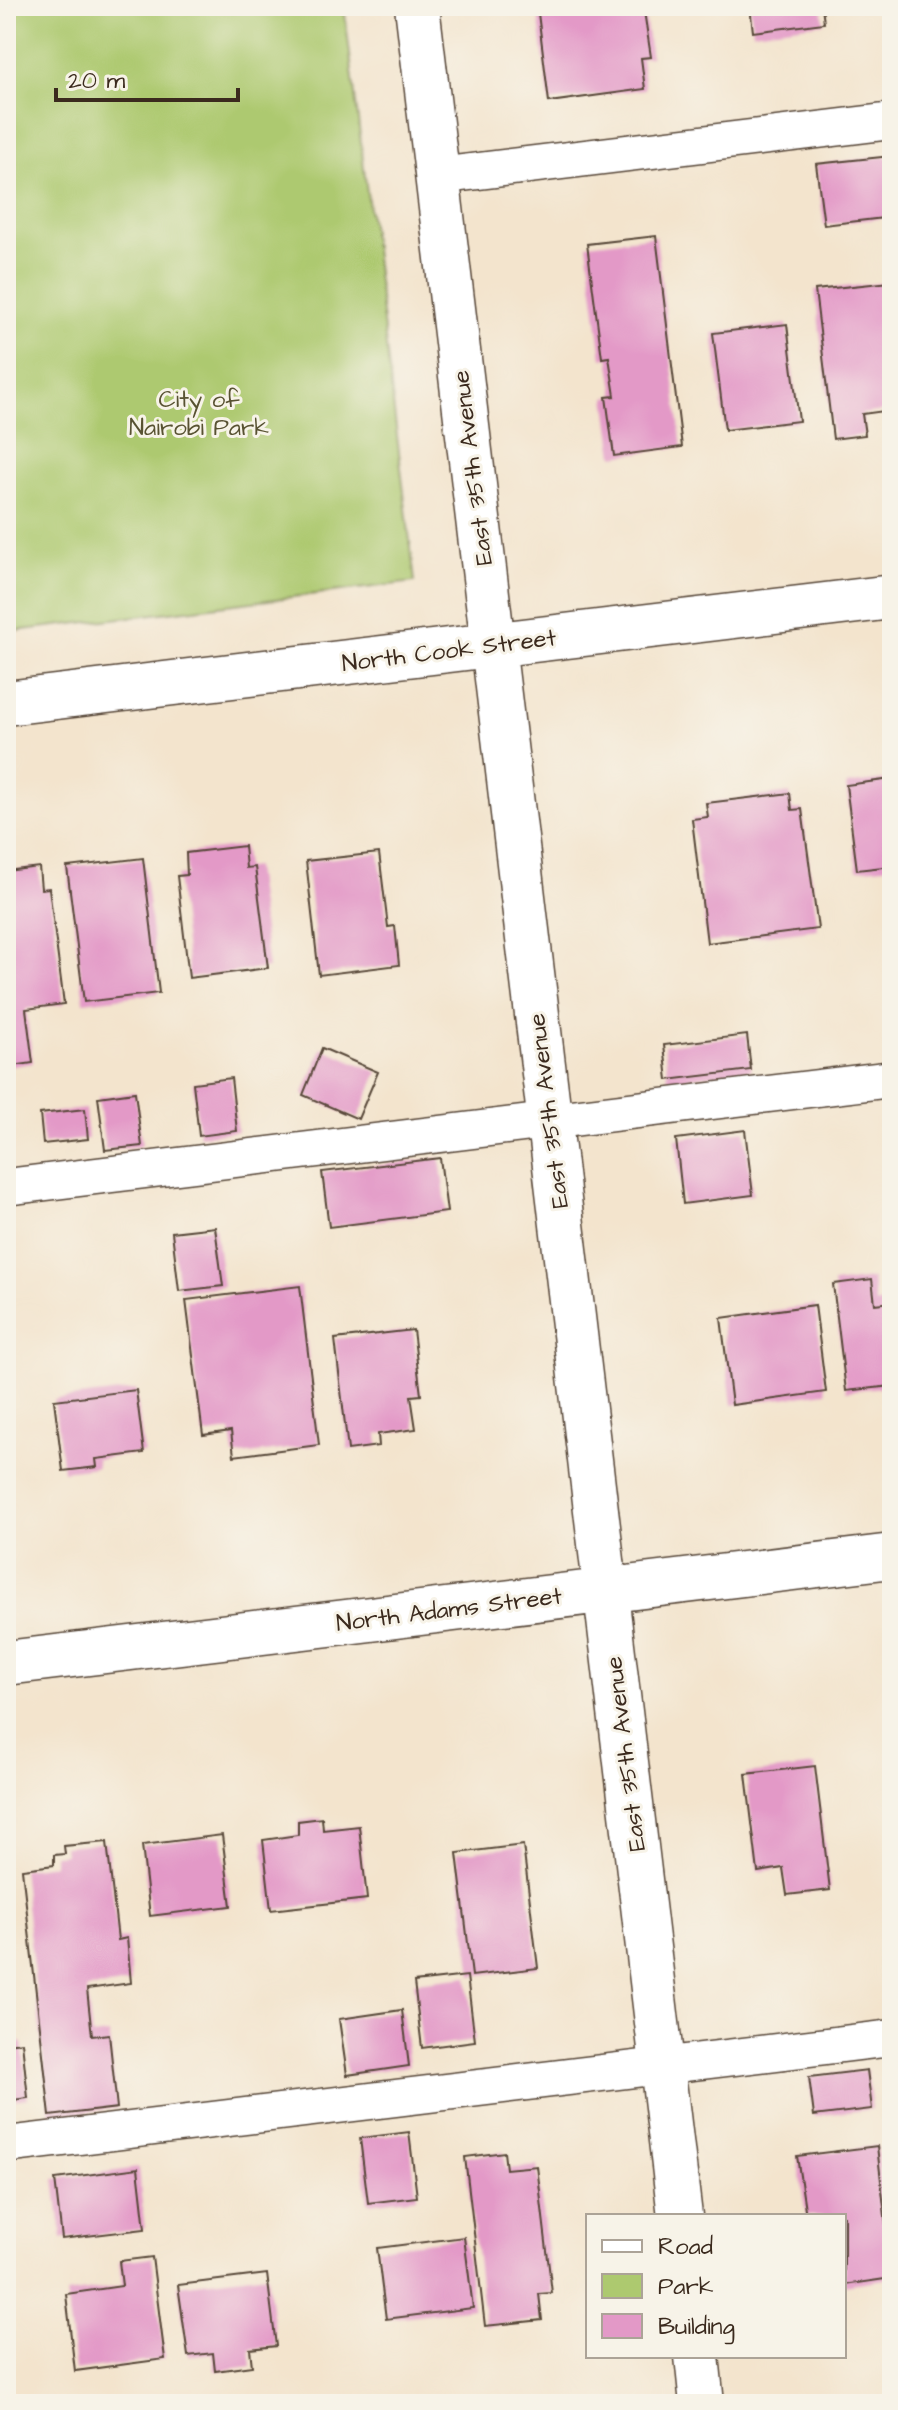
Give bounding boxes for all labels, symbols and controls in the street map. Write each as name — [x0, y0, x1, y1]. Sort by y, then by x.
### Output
scale bar — [56, 52, 238, 102]
text: 20 m — [68, 64, 125, 98]
street label: East 35th Avenue — [444, 368, 502, 567]
park label: City of Nairobi Park — [129, 383, 269, 445]
street label: North Cook Street — [340, 621, 558, 681]
street label: East 35th Avenue — [520, 1011, 578, 1210]
street label: North Adams Street — [334, 1579, 564, 1641]
street label: East 35th Avenue — [597, 1654, 655, 1853]
legend — [586, 2214, 846, 2358]
text: Road — [658, 2230, 713, 2264]
text: Park — [658, 2270, 714, 2304]
text: Building — [658, 2310, 735, 2345]

